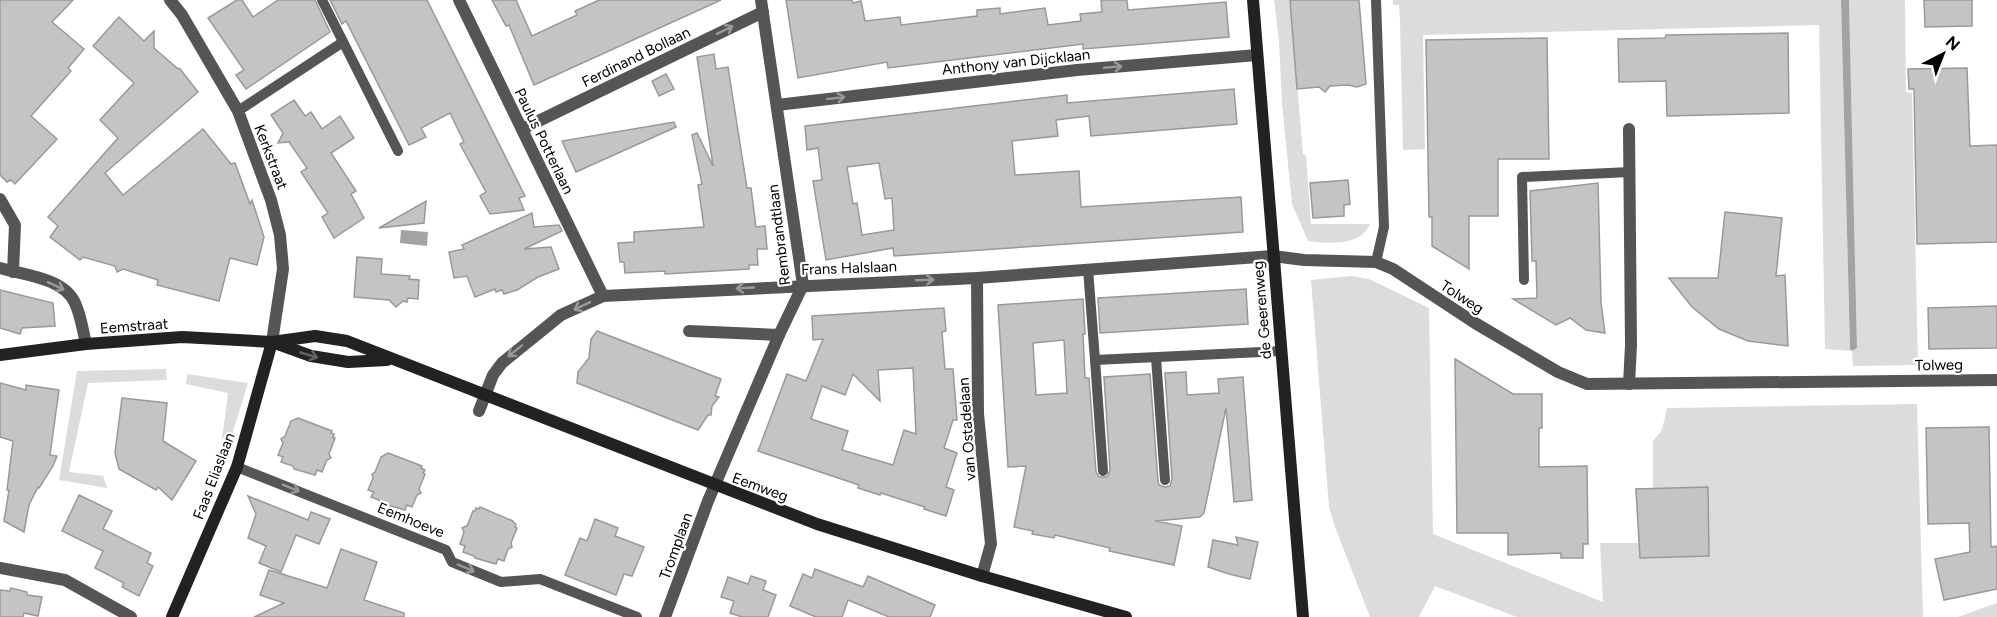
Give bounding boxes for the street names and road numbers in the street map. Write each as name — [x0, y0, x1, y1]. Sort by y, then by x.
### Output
street label: Ferdinand Bollaan — [579, 23, 693, 91]
street label: Anthony van Dijcklaan — [941, 45, 1091, 79]
street label: Paulus Potterlaan — [511, 85, 577, 197]
street label: Kerkstraat — [250, 122, 292, 192]
street label: Rembrandtlaan — [764, 183, 794, 287]
street label: Frans Halslaan — [801, 257, 897, 279]
street label: de Geerenweg — [1249, 260, 1275, 360]
street label: Tolweg — [1437, 276, 1487, 318]
street label: Eemstraat — [99, 315, 169, 337]
street label: Tolweg — [1915, 356, 1963, 374]
street label: van Ostadelaan — [954, 377, 980, 481]
street label: Faas Eliaslaan — [189, 430, 239, 522]
street label: Eemweg — [730, 469, 790, 505]
street label: Eemhoeve — [375, 498, 447, 542]
street label: Tromplaan — [656, 510, 696, 582]

